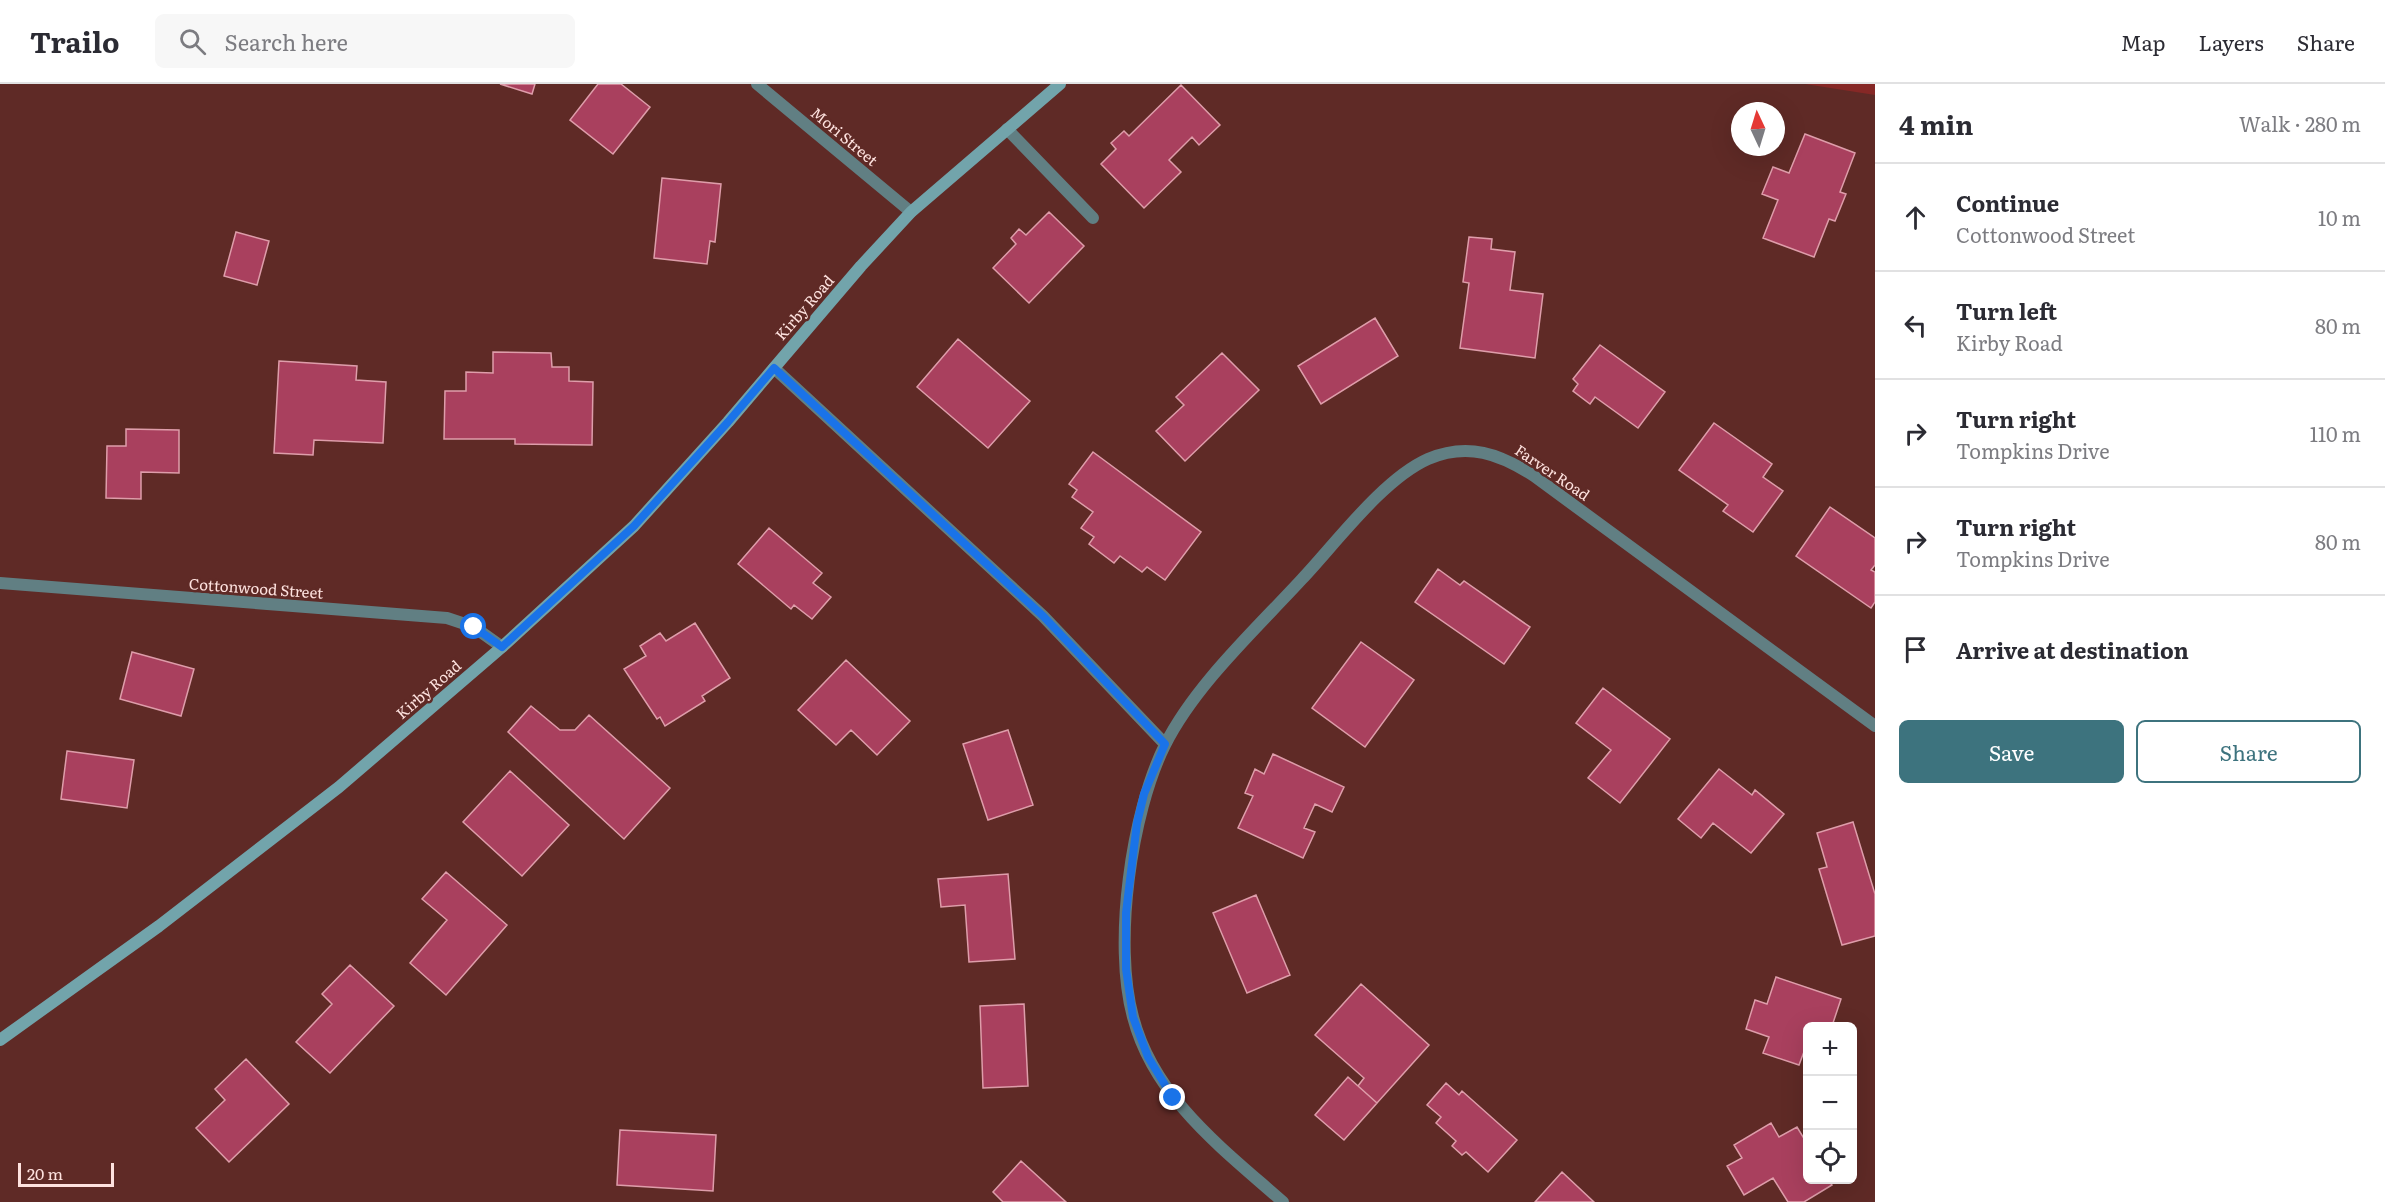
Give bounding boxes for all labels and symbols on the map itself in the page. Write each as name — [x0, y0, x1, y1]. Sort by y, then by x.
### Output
street label: Mori Street — [806, 101, 884, 171]
north arrow — [1731, 102, 1785, 156]
street label: Kirby Road — [769, 269, 839, 345]
street label: Farver Road — [1511, 438, 1595, 505]
street label: Cottonwood Street — [188, 571, 324, 604]
route start — [460, 613, 486, 639]
street label: Kirby Road — [390, 654, 466, 724]
route end — [1159, 1084, 1185, 1110]
scale bar — [18, 1160, 114, 1188]

